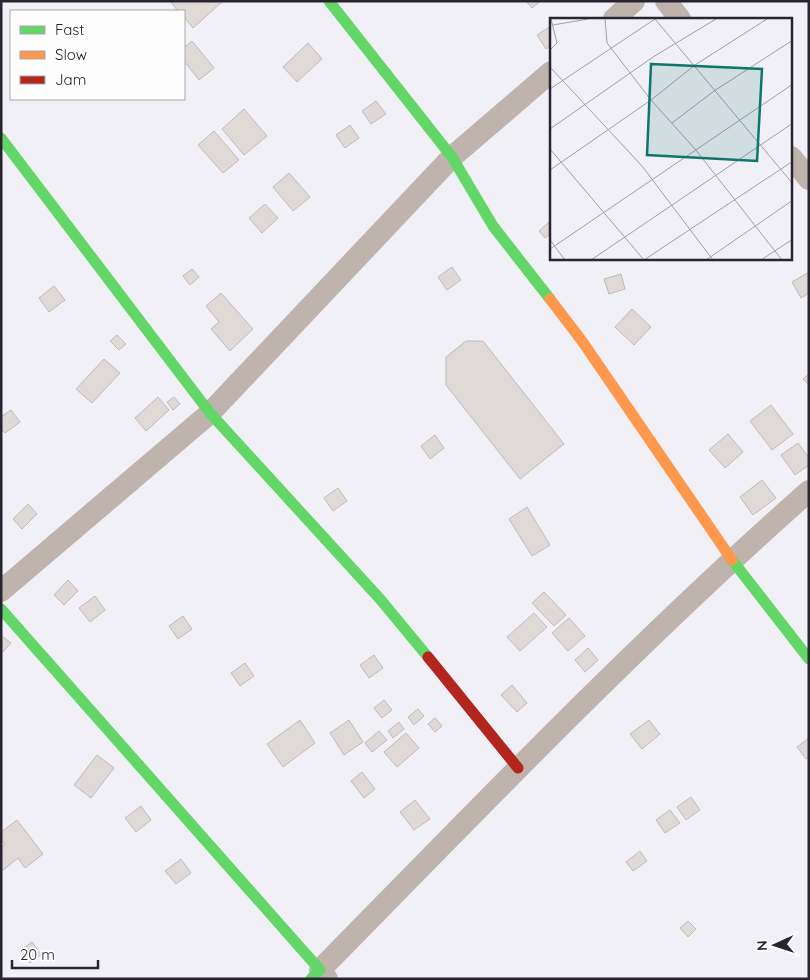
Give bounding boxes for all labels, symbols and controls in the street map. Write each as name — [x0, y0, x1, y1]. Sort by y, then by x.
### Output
legend — [10, 10, 185, 100]
inset map — [550, 18, 792, 260]
text: Fast — [55, 20, 84, 39]
text: Slow — [55, 45, 87, 64]
text: Jam — [55, 70, 86, 89]
north arrow — [750, 920, 800, 970]
scale bar — [12, 938, 99, 970]
text: N — [753, 940, 771, 951]
text: 20 m — [20, 945, 55, 964]

